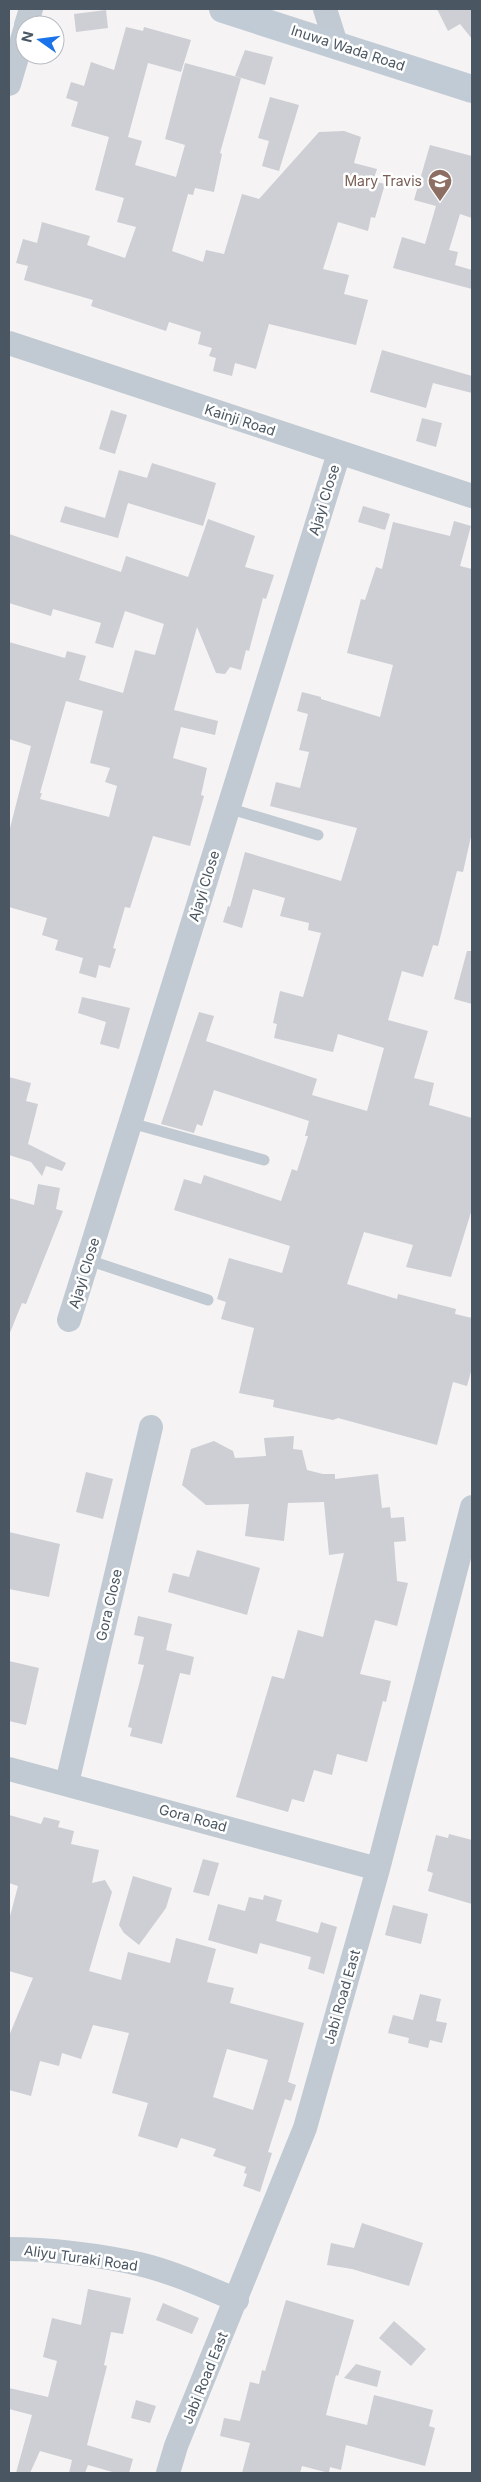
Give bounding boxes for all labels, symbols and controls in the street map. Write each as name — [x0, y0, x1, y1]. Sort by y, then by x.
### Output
north arrow — [15, 15, 65, 65]
street label: Inuwa Wada Road — [289, 21, 407, 74]
text: N — [17, 30, 36, 44]
school or university icon: Mary Travis — [427, 168, 453, 202]
place label: Mary Travis — [344, 172, 422, 189]
street label: Kainji Road — [203, 400, 278, 439]
street label: Ajayi Close — [305, 462, 342, 537]
street label: Ajayi Close — [185, 848, 222, 923]
street label: Ajayi Close — [65, 1235, 102, 1310]
street label: Gora Close — [92, 1567, 125, 1643]
street label: Gora Road — [157, 1800, 229, 1835]
street label: Jabi Road East — [320, 1947, 363, 2046]
street label: Aliyu Turaki Road — [23, 2241, 139, 2274]
street label: Jabi Road East — [178, 2329, 231, 2426]

